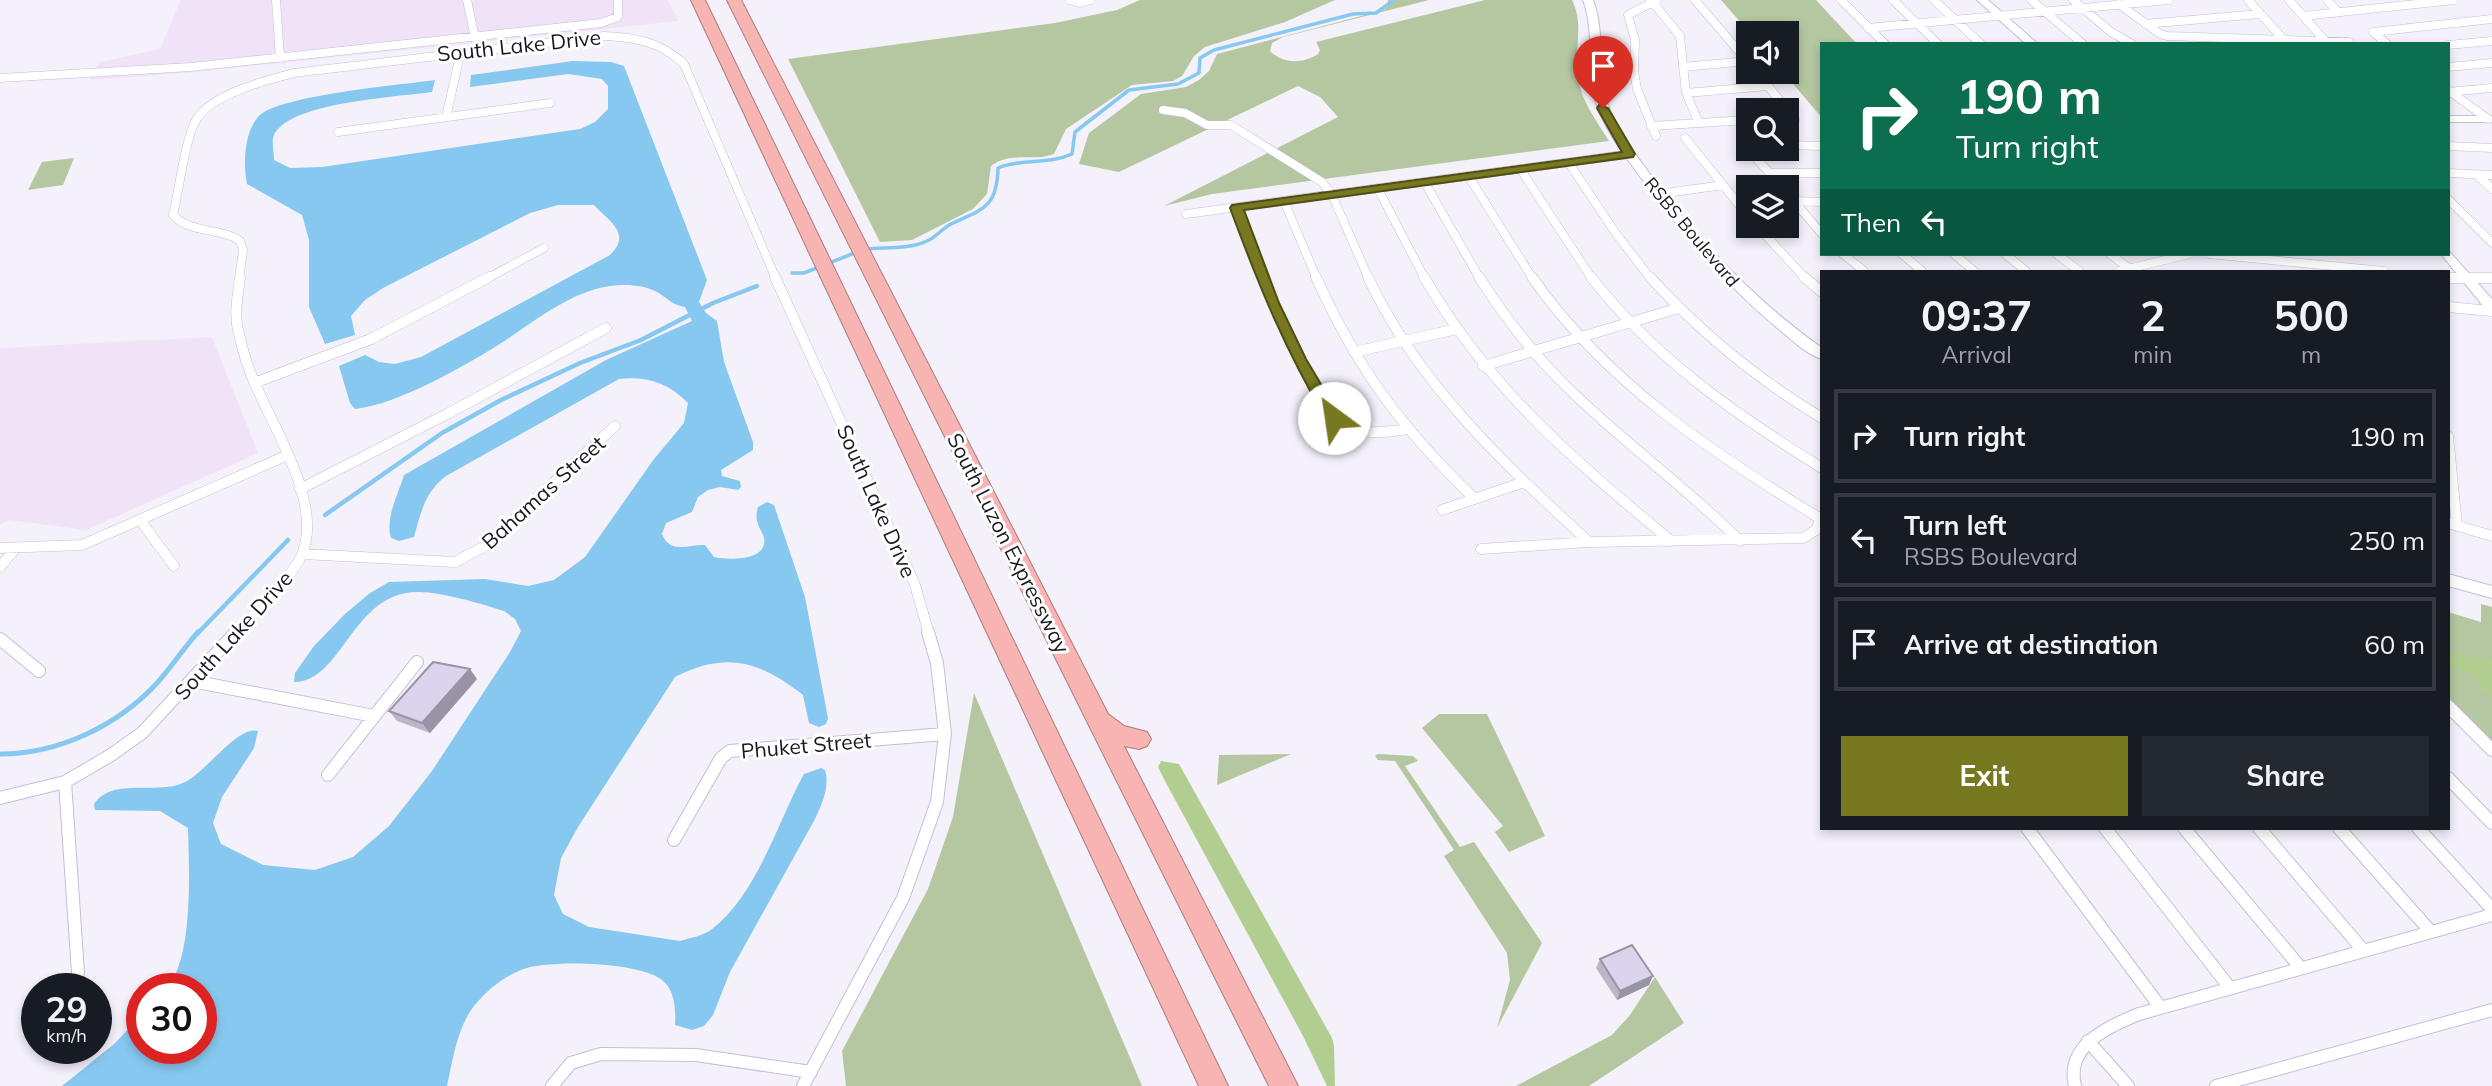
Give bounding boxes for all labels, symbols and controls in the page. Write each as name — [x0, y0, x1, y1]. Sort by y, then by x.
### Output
map controls — [1736, 21, 1799, 238]
button: sound — [1736, 21, 1799, 84]
street label: South Lake Drive — [436, 23, 602, 67]
pin — [1573, 36, 1633, 108]
icon: arrive — [1584, 47, 1622, 85]
text: 190 m — [1956, 65, 2102, 126]
icon: right — [1841, 70, 1932, 161]
button: search — [1736, 98, 1799, 161]
text: Turn right — [1956, 126, 2099, 166]
street label: RSBS Boulevard — [1639, 172, 1745, 292]
button: layers — [1736, 175, 1799, 238]
icon: left — [1915, 203, 1953, 241]
text: Then — [1841, 206, 1901, 239]
text: 09:37 — [1921, 289, 2032, 342]
text: 2 — [2140, 289, 2165, 342]
text: 500 — [2273, 289, 2349, 342]
text: Arrival — [1941, 340, 2012, 369]
text: min — [2133, 340, 2172, 369]
text: m — [2301, 340, 2321, 369]
position arrow — [1297, 381, 1371, 455]
icon: right — [1845, 417, 1883, 455]
text: Turn right — [1904, 420, 2025, 453]
text: 190 m — [2349, 420, 2425, 453]
street label: South Lake Drive — [832, 421, 922, 581]
street label: South Luzon Expressway — [942, 429, 1076, 657]
street label: Bahamas Street — [476, 430, 610, 554]
text: Turn left — [1904, 509, 2006, 542]
icon: left — [1845, 521, 1883, 559]
text: 250 m — [2349, 524, 2425, 557]
text: RSBS Boulevard — [1904, 542, 2078, 571]
street label: South Lake Drive — [168, 565, 298, 705]
icon: arrive — [1845, 625, 1883, 663]
text: Arrive at destination — [1904, 628, 2159, 661]
text: 60 m — [2364, 628, 2425, 661]
street label: Phuket Street — [740, 726, 872, 764]
button: Exit — [1841, 736, 2128, 816]
button: Share — [2142, 736, 2429, 816]
speed limit sign: 30 — [126, 973, 217, 1064]
text: 29 — [45, 987, 88, 1031]
text: km/h — [46, 1024, 87, 1047]

